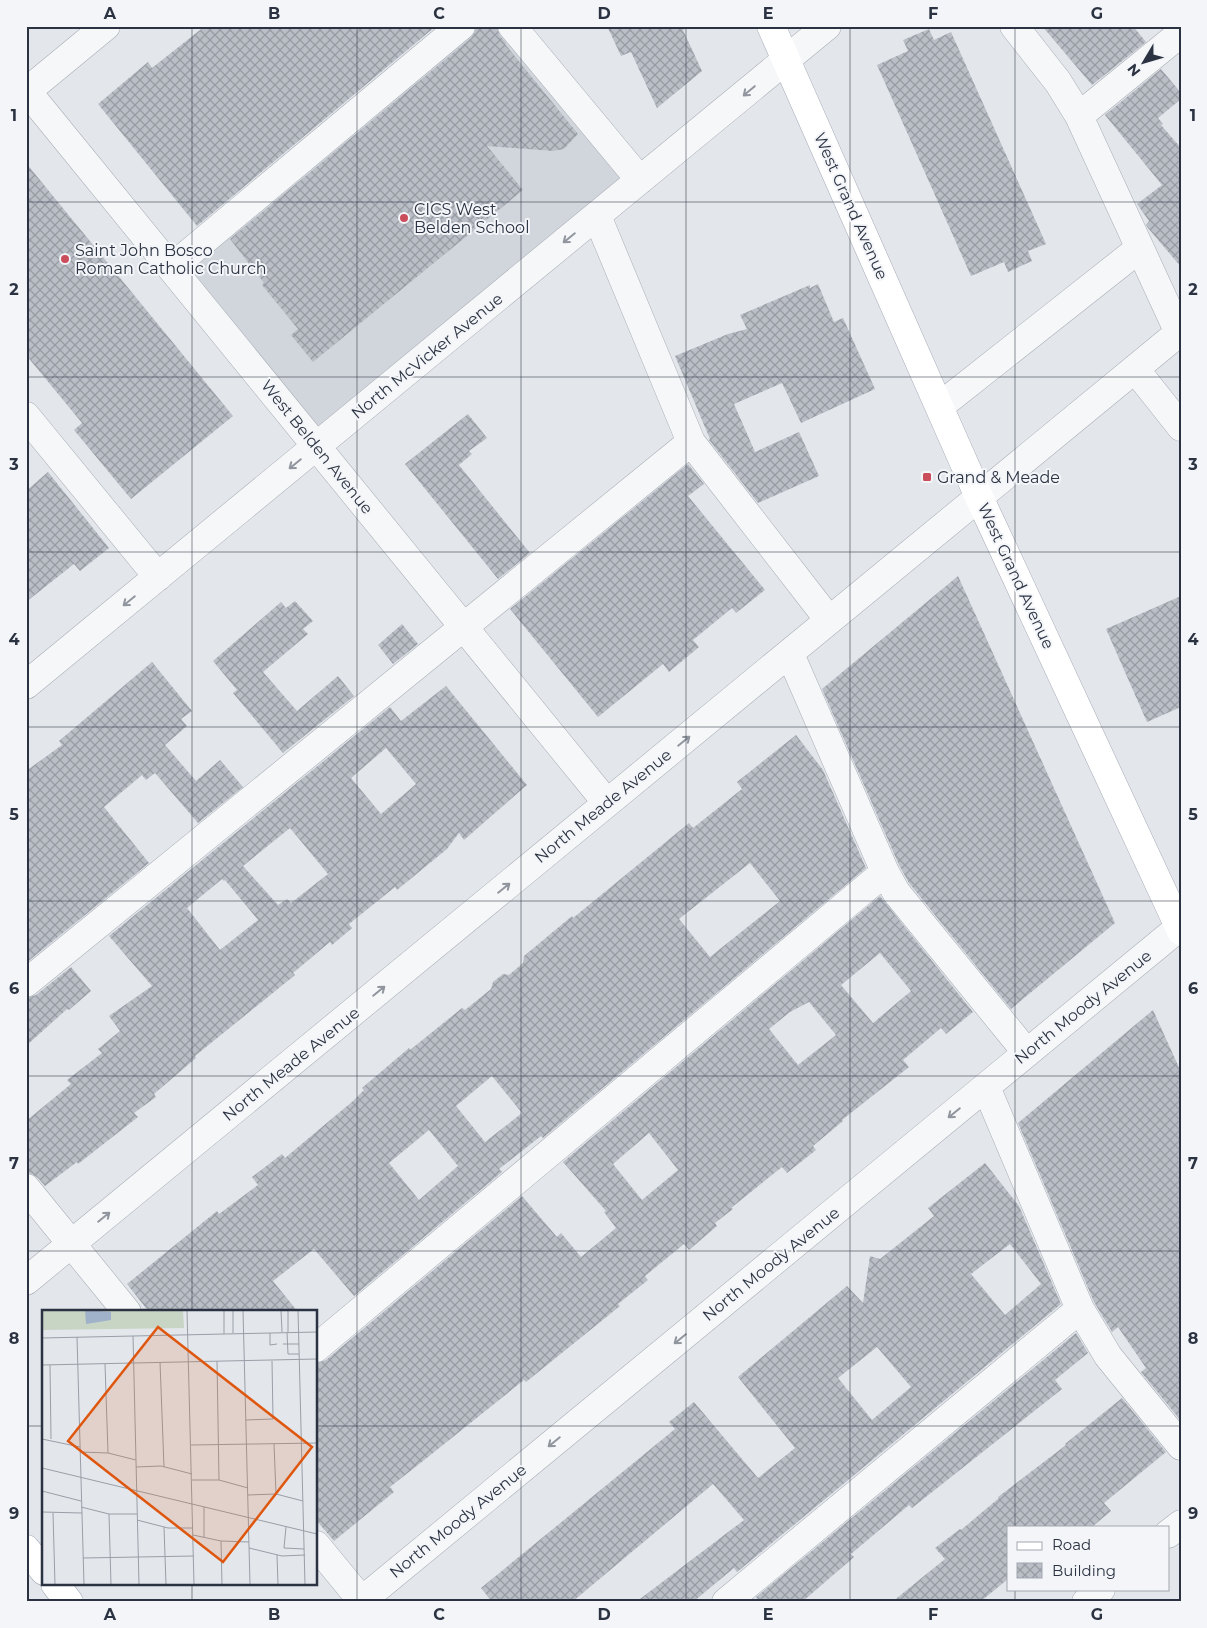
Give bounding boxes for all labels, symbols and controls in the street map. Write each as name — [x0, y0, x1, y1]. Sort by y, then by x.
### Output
text: A — [103, 4, 117, 23]
text: B — [268, 4, 280, 23]
text: C — [433, 4, 445, 23]
text: D — [597, 4, 611, 23]
text: E — [763, 4, 773, 23]
text: F — [928, 4, 938, 23]
text: G — [1091, 4, 1103, 23]
north arrow — [1120, 38, 1170, 88]
text: N — [1123, 60, 1144, 80]
one-way arrow — [743, 85, 756, 96]
text: 1 — [11, 106, 17, 125]
text: 1 — [1190, 106, 1196, 125]
street label: West Grand Avenue — [810, 130, 892, 282]
place label: CICS West Belden School — [414, 200, 529, 237]
marker: CICS West Belden School — [398, 212, 410, 224]
one-way arrow — [563, 233, 576, 244]
place label: Saint John Bosco Roman Catholic Church — [75, 241, 267, 278]
marker: Saint John Bosco Roman Catholic Church — [59, 253, 71, 265]
text: 2 — [9, 280, 19, 299]
text: 2 — [1188, 280, 1198, 299]
street label: North McVicker Avenue — [347, 289, 507, 423]
street label: West Belden Avenue — [257, 376, 377, 518]
text: 3 — [8, 455, 19, 474]
text: 3 — [1187, 455, 1198, 474]
one-way arrow — [289, 458, 302, 469]
place label: Grand & Meade — [937, 468, 1060, 487]
marker: Grand & Meade — [921, 471, 933, 483]
street label: West Grand Avenue — [974, 500, 1058, 652]
one-way arrow — [123, 595, 136, 606]
text: 4 — [8, 630, 20, 649]
text: 4 — [1187, 630, 1199, 649]
one-way arrow — [677, 735, 690, 746]
street label: North Meade Avenue — [531, 745, 675, 867]
text: 5 — [9, 805, 19, 824]
text: 5 — [1188, 805, 1198, 824]
one-way arrow — [497, 883, 510, 894]
street label: North Moody Avenue — [1011, 946, 1155, 1068]
text: 6 — [9, 979, 19, 998]
text: 6 — [1188, 979, 1198, 998]
one-way arrow — [372, 986, 385, 997]
street label: North Meade Avenue — [219, 1003, 363, 1125]
one-way arrow — [948, 1108, 961, 1119]
text: 7 — [9, 1154, 19, 1173]
text: 7 — [1188, 1154, 1198, 1173]
street label: North Moody Avenue — [699, 1203, 843, 1325]
one-way arrow — [98, 1212, 111, 1223]
inset map — [42, 1310, 318, 1586]
text: 8 — [9, 1329, 19, 1348]
text: 8 — [1188, 1329, 1198, 1348]
one-way arrow — [674, 1333, 687, 1344]
one-way arrow — [548, 1436, 561, 1448]
street label: North Moody Avenue — [386, 1460, 530, 1582]
text: 9 — [9, 1504, 19, 1523]
text: 9 — [1188, 1504, 1198, 1523]
legend — [1007, 1526, 1170, 1590]
text: Road — [1052, 1535, 1091, 1554]
text: Building — [1052, 1561, 1116, 1580]
text: A — [103, 1605, 117, 1624]
text: B — [268, 1605, 280, 1624]
text: C — [433, 1605, 445, 1624]
text: D — [597, 1605, 611, 1624]
text: E — [763, 1605, 773, 1624]
text: F — [928, 1605, 938, 1624]
text: G — [1091, 1605, 1103, 1624]

